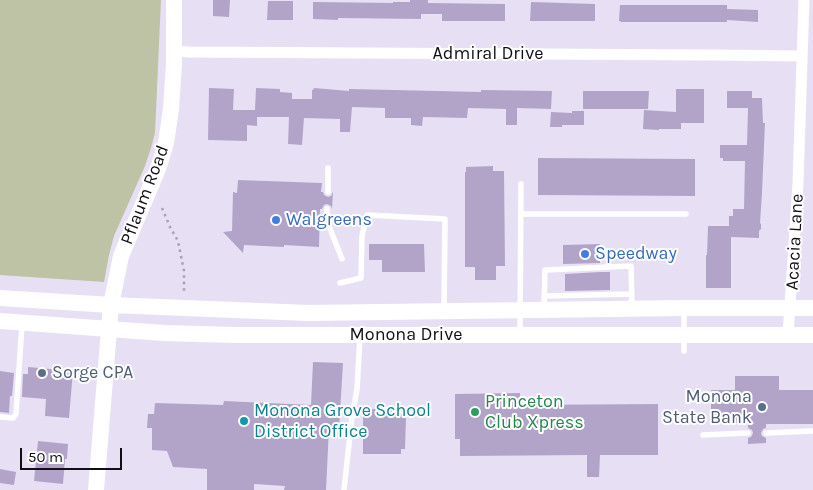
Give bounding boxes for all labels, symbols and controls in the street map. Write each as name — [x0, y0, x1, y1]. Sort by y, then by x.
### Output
street label: Admiral Drive — [433, 43, 543, 65]
street label: Pflaum Road — [116, 142, 174, 248]
street label: Acacia Lane — [782, 193, 808, 291]
place label: Walgreens — [286, 209, 372, 231]
marker: Walgreens — [270, 214, 282, 226]
place label: Speedway — [595, 243, 677, 265]
marker: Speedway — [579, 248, 591, 260]
street label: Monona Drive — [350, 324, 462, 346]
place label: Sorge CPA — [52, 362, 133, 384]
marker: Sorge CPA — [36, 367, 48, 379]
place label: Monona State Bank — [662, 386, 752, 428]
place label: Princeton Club Xpress — [485, 391, 584, 434]
place label: Monona Grove School District Office — [254, 400, 431, 442]
marker: Monona State Bank — [756, 401, 768, 413]
marker: Princeton Club Xpress — [469, 406, 481, 418]
marker: Monona Grove School District Office — [238, 415, 250, 427]
scale bar — [22, 438, 125, 470]
text: 50 m — [28, 448, 63, 466]

